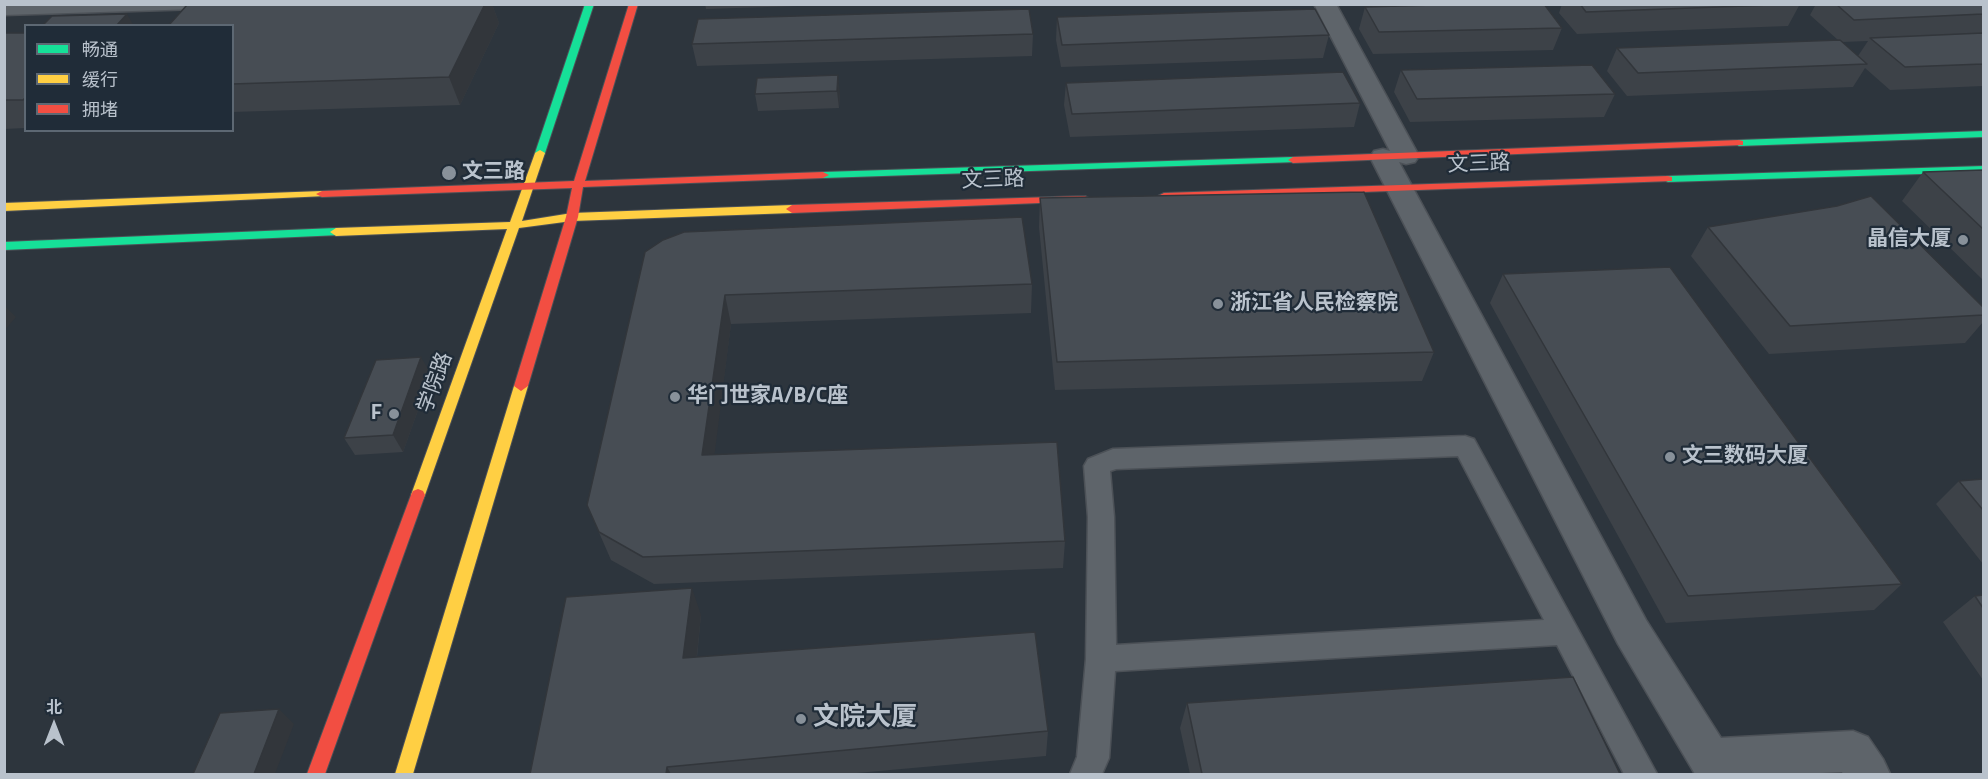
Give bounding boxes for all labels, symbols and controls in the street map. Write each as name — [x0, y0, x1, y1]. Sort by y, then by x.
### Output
legend — [24, 24, 234, 132]
text: 畅通 — [82, 36, 118, 63]
text: 缓行 — [82, 66, 118, 93]
text: 拥堵 — [82, 96, 118, 123]
street label: 文三路 — [1447, 151, 1511, 179]
place label: 文三路 — [462, 160, 525, 186]
marker: 文三路 — [440, 164, 458, 182]
street label: 文三路 — [961, 167, 1025, 195]
place label: 晶信大厦 — [1867, 227, 1951, 253]
marker: 晶信大厦 — [1956, 233, 1970, 247]
place label: 浙江省人民检察院 — [1230, 291, 1398, 317]
marker: 浙江省人民检察院 — [1211, 297, 1225, 311]
street label: 学院路 — [413, 349, 459, 417]
place label: 华门世家A/B/C座 — [687, 384, 848, 410]
marker: 华门世家A/B/C座 — [668, 390, 682, 404]
place label: F — [371, 401, 382, 427]
marker: F — [387, 407, 401, 421]
place label: 文三数码大厦 — [1682, 444, 1808, 470]
marker: 文三数码大厦 — [1663, 450, 1677, 464]
north arrow — [24, 695, 84, 755]
text: 北 — [46, 695, 62, 719]
place label: 文院大厦 — [813, 703, 917, 735]
marker: 文院大厦 — [794, 712, 808, 726]

